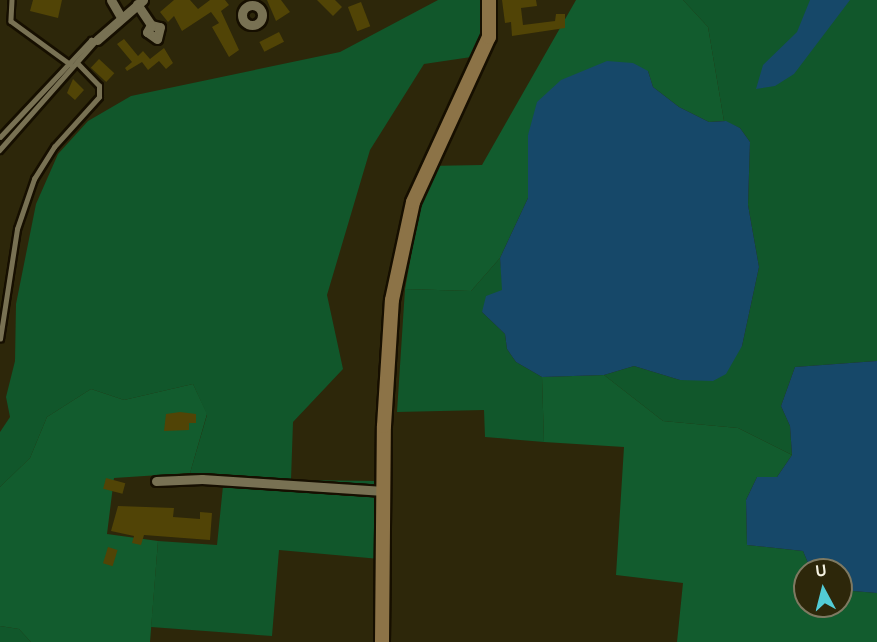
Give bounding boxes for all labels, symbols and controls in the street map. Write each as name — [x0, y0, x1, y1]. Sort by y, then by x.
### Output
north arrow — [793, 558, 853, 618]
text: U — [814, 561, 828, 583]

